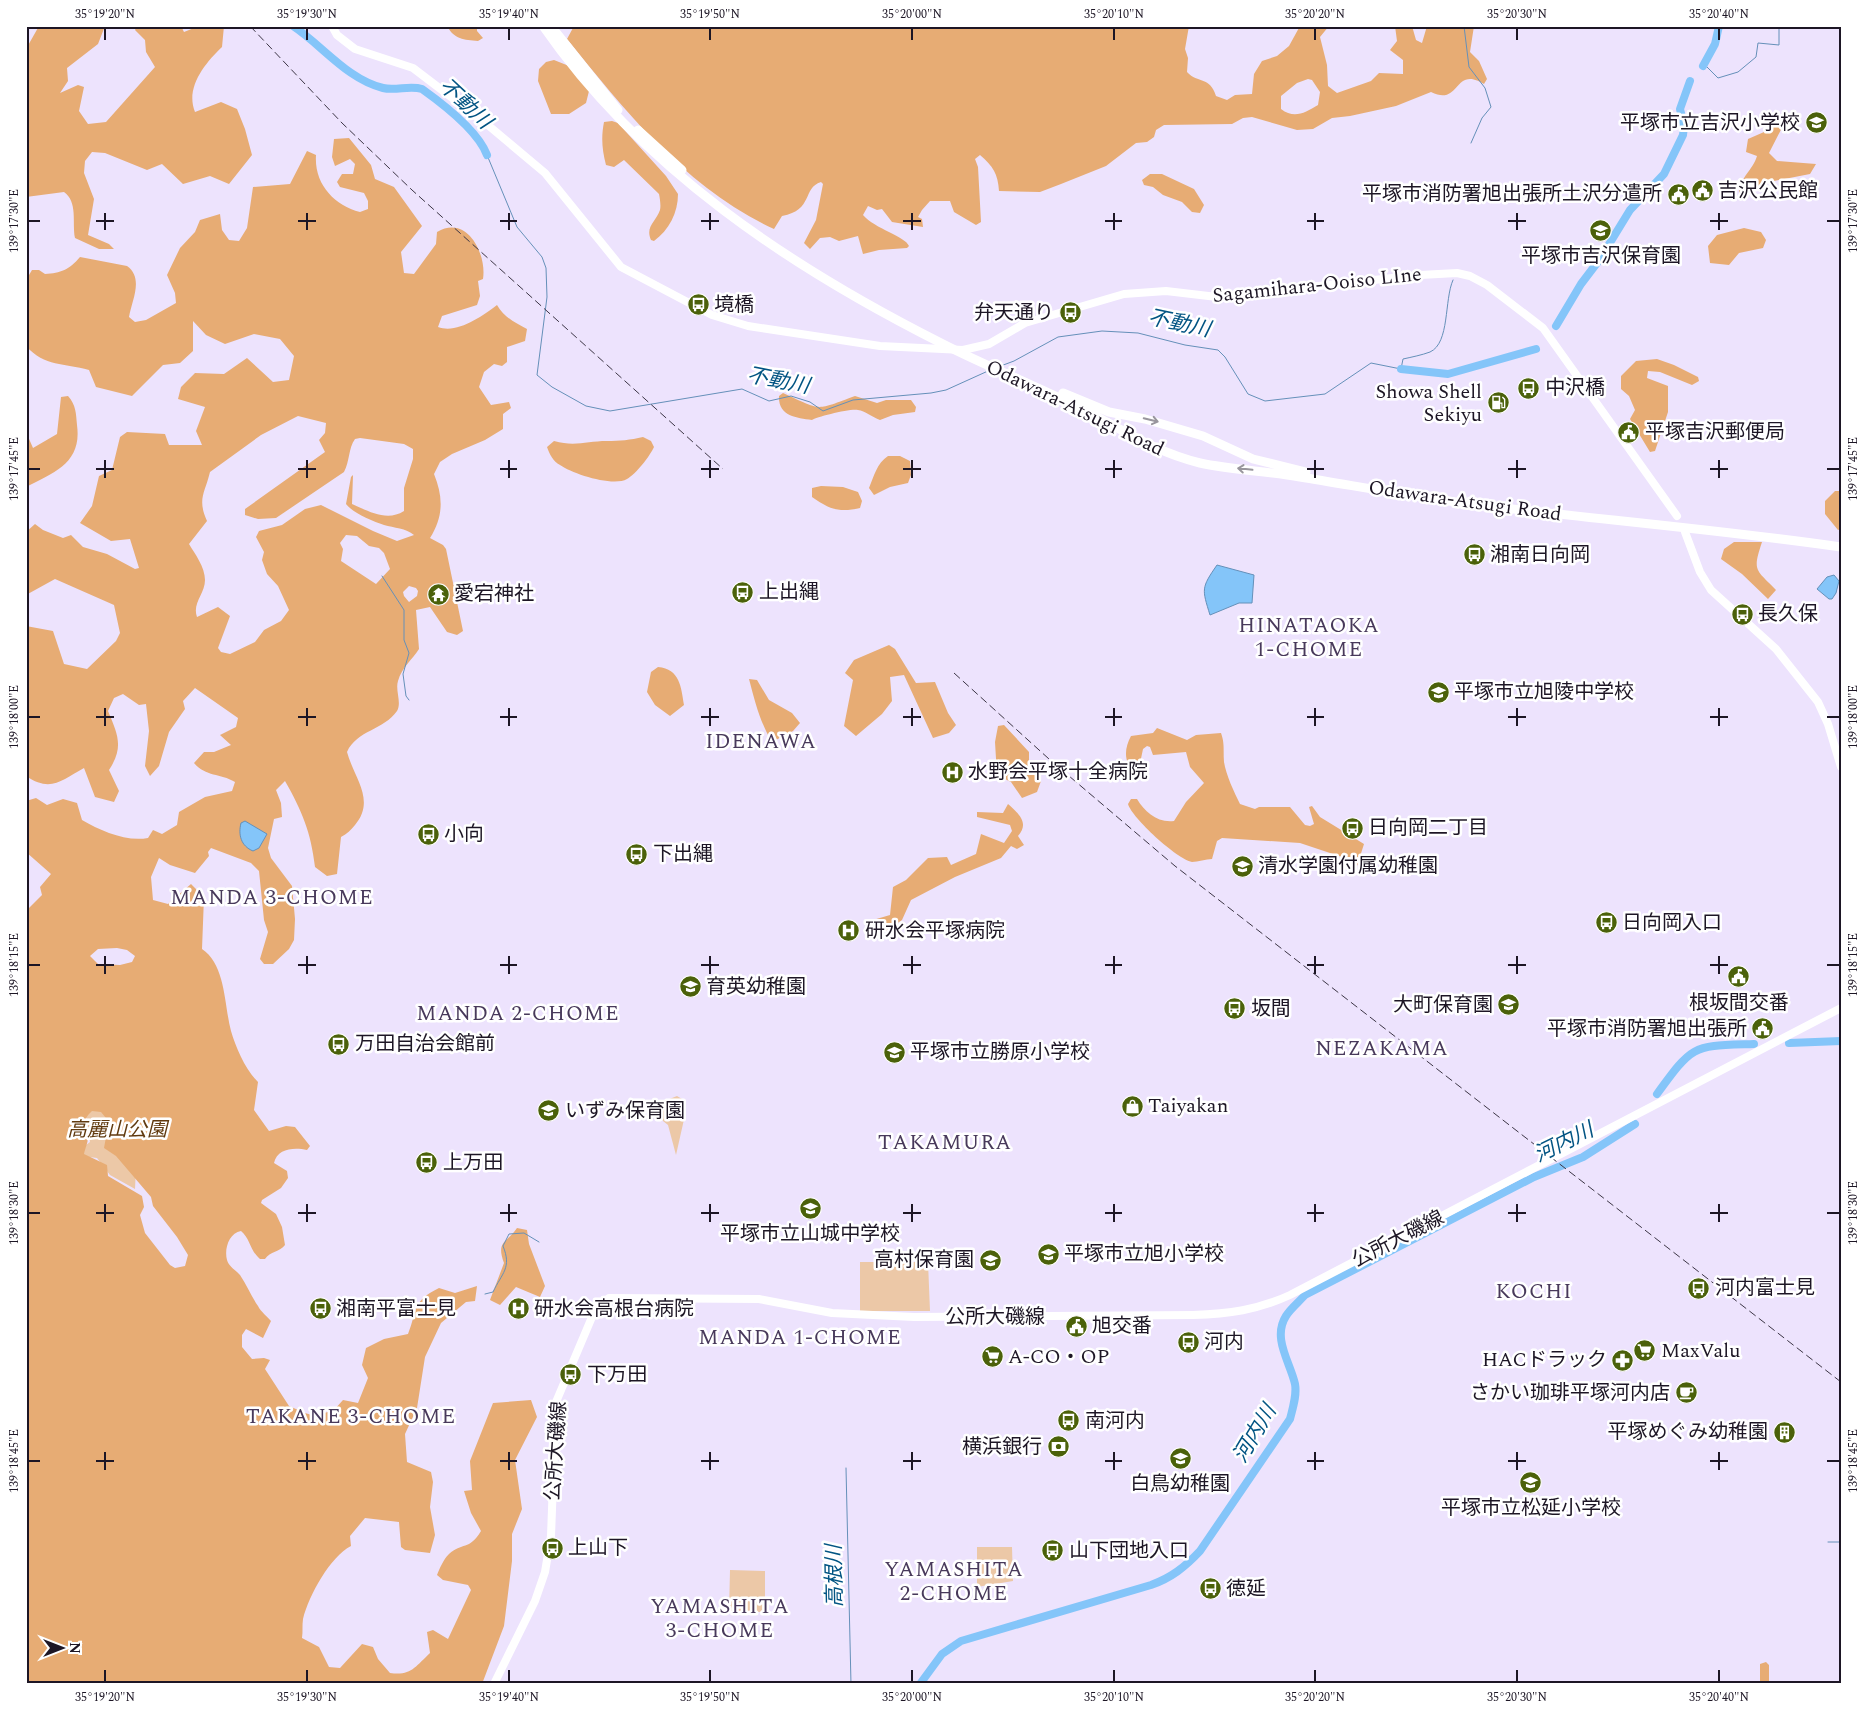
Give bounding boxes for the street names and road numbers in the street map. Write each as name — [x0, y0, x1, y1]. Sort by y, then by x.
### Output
street label: Sagamihara-Ooiso LIne — [1211, 259, 1423, 311]
street label: Odawara-Atsugi Road — [981, 352, 1169, 464]
street label: Odawara-Atsugi Road — [1366, 473, 1564, 529]
street label: 公所大磯線 — [1347, 1203, 1449, 1275]
street label: 公所大磯線 — [945, 1302, 1045, 1332]
street label: 公所大磯線 — [538, 1400, 574, 1502]

